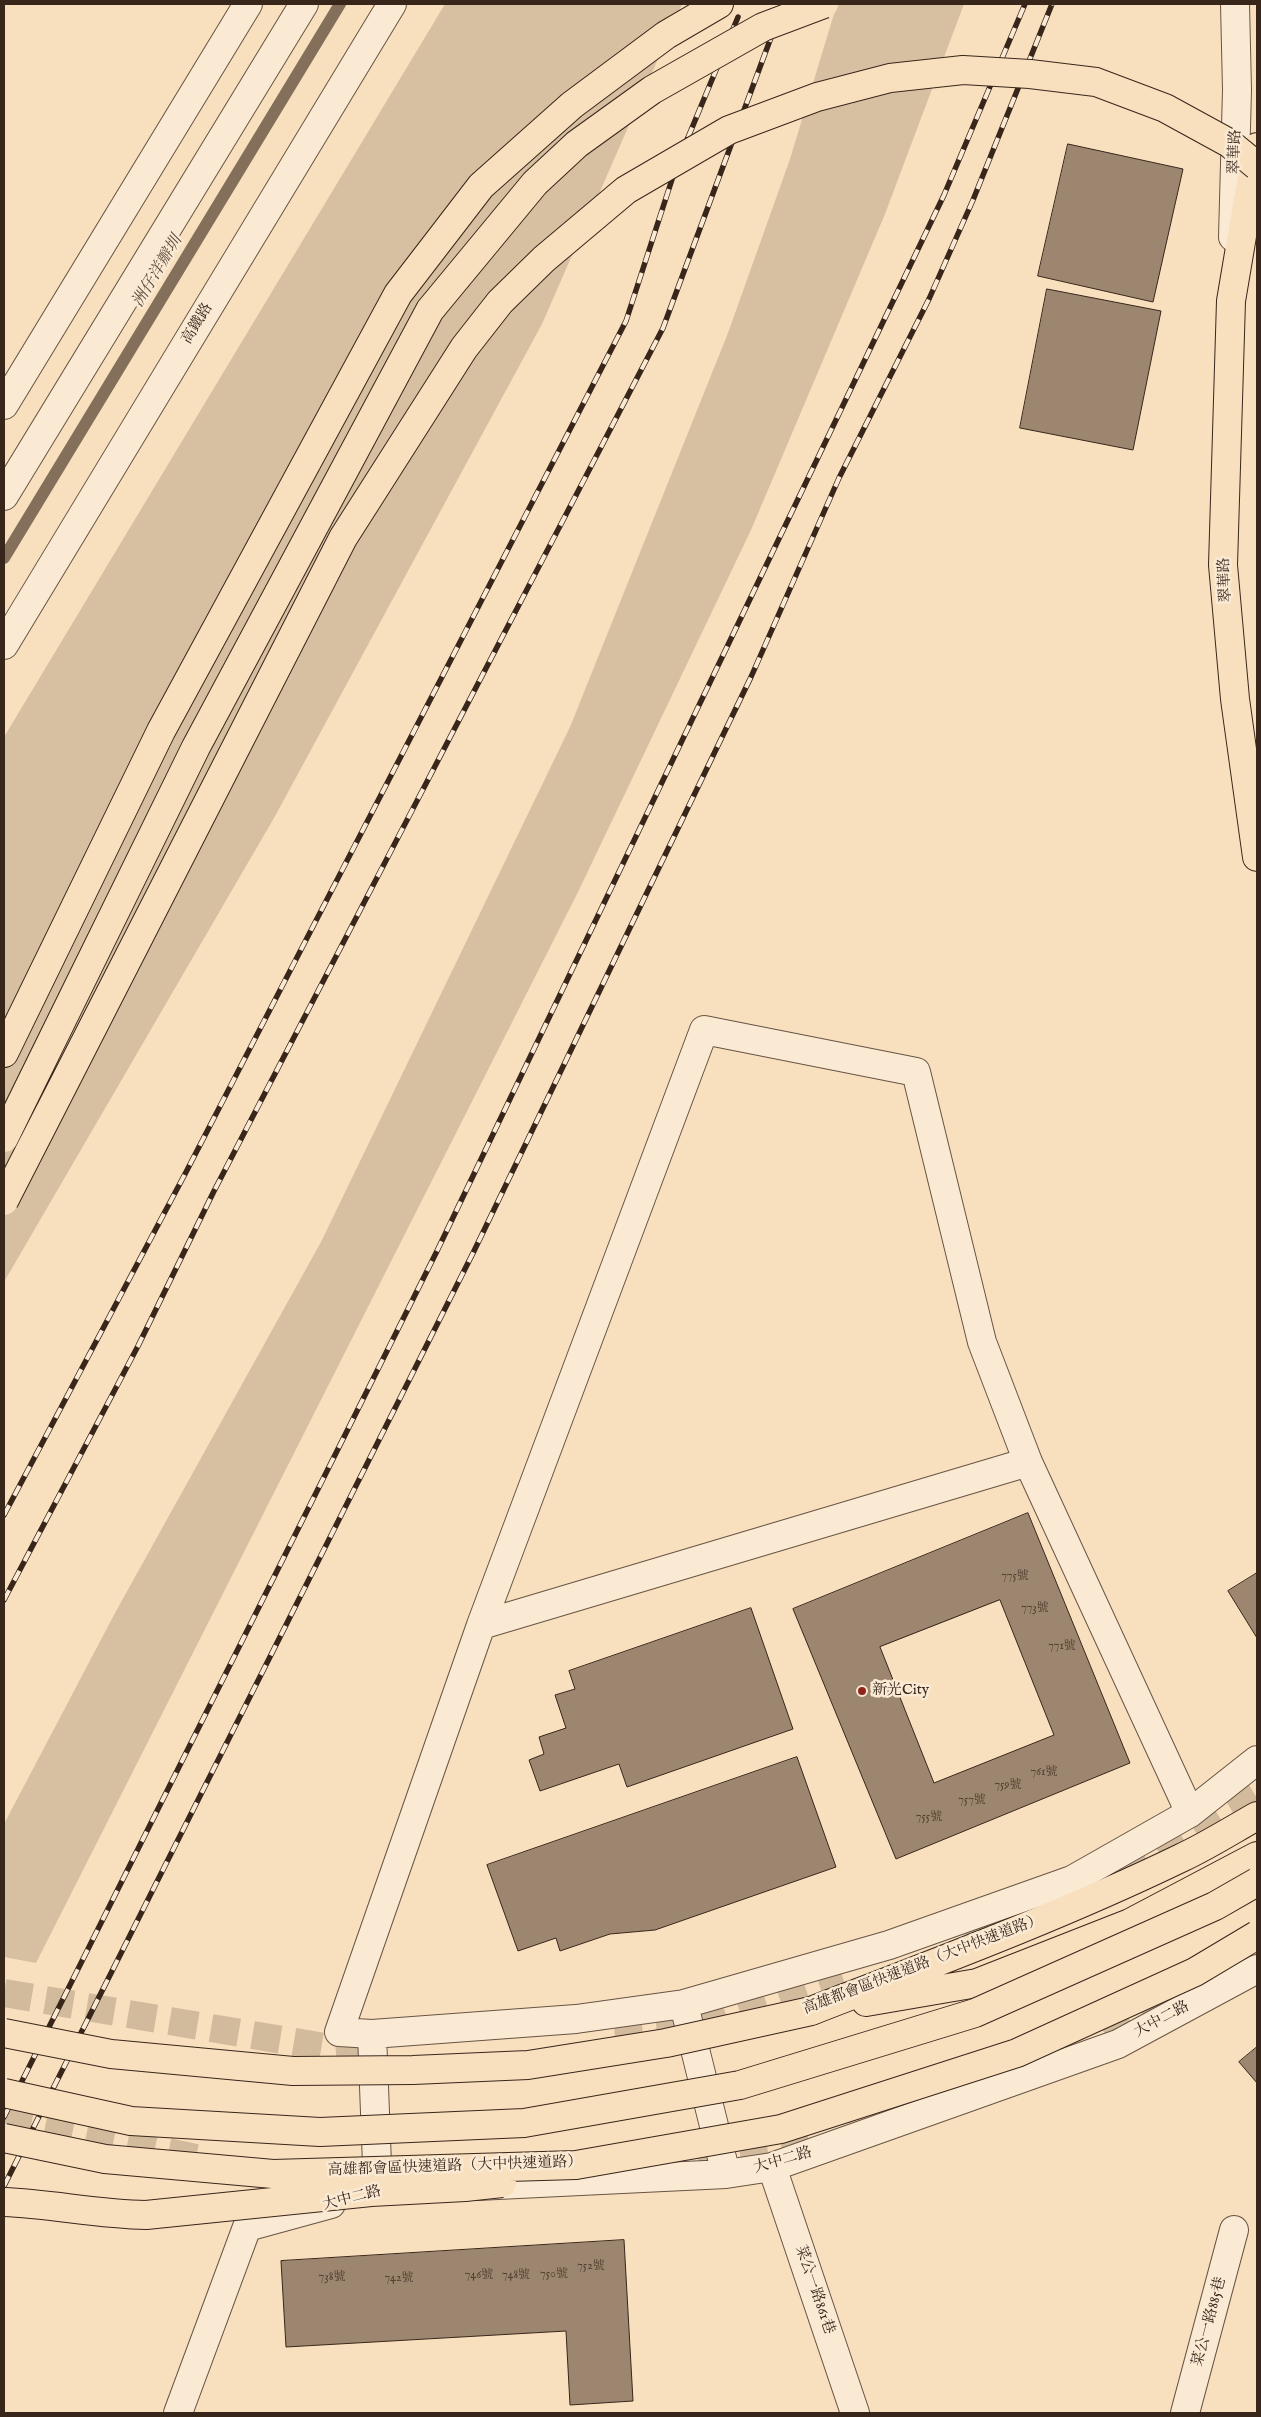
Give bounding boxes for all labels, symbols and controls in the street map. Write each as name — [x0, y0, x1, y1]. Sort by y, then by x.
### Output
street label: 翠華路 — [1226, 129, 1246, 175]
water label: 洲仔洋瓣圳 — [129, 233, 187, 311]
street label: 高鐵路 — [179, 300, 217, 348]
street label: 翠華路 — [1216, 557, 1236, 603]
house number: 775號 — [1001, 1570, 1029, 1584]
house number: 773號 — [1021, 1602, 1049, 1616]
house number: 771號 — [1048, 1640, 1076, 1654]
place label: 新光City — [872, 1682, 929, 1700]
marker: 新光City — [856, 1685, 868, 1697]
house number: 761號 — [1030, 1766, 1058, 1780]
house number: 759號 — [994, 1779, 1022, 1793]
house number: 757號 — [958, 1794, 986, 1808]
house number: 755號 — [916, 1811, 942, 1825]
street label: 高雄都會區快速道路（大中快速道路） — [801, 1911, 1045, 2019]
street label: 大中二路 — [1131, 1998, 1193, 2042]
street label: 大中二路 — [752, 2144, 814, 2178]
street label: 高雄都會區快速道路（大中快速道路） — [327, 2154, 583, 2180]
street label: 大中二路 — [321, 2183, 383, 2215]
street label: 菜公一路861巷 — [790, 2243, 838, 2337]
house number: 752號 — [577, 2260, 605, 2274]
house number: 750號 — [540, 2268, 568, 2282]
house number: 746號 — [465, 2269, 493, 2283]
house number: 748號 — [502, 2269, 530, 2283]
house number: 738號 — [319, 2271, 345, 2285]
house number: 742號 — [384, 2272, 414, 2286]
street label: 菜公一路885巷 — [1189, 2275, 1231, 2369]

